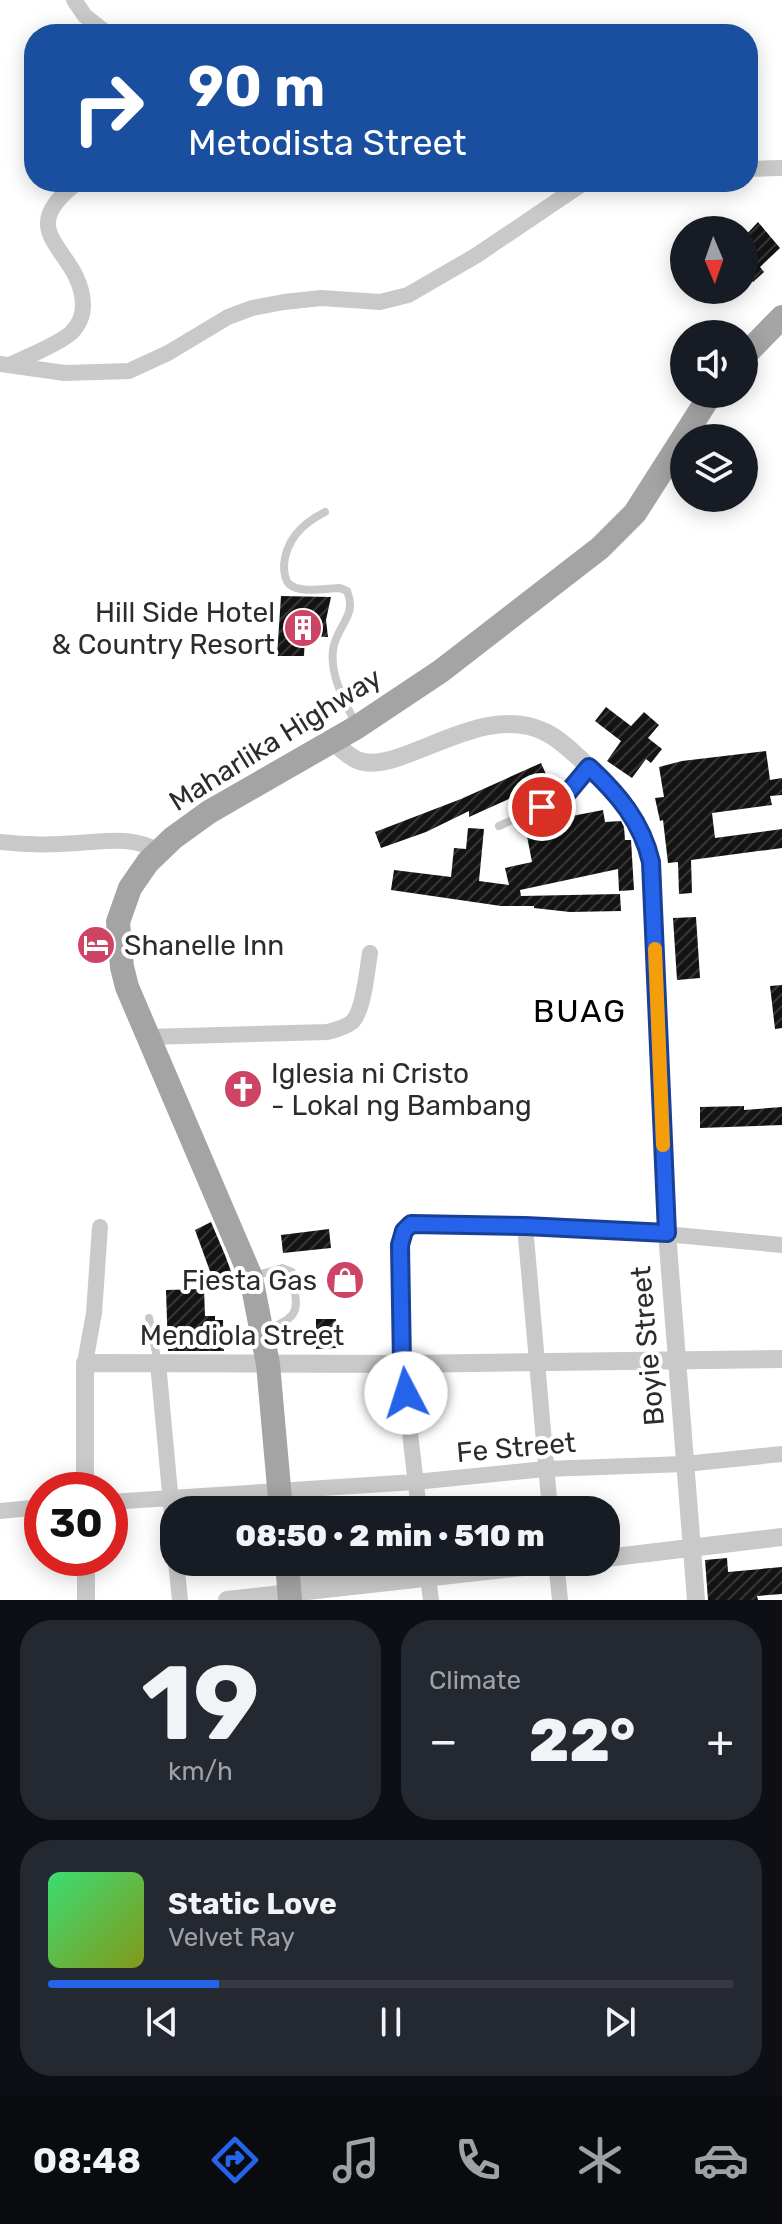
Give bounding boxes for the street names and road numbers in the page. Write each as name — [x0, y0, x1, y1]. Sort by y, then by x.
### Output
street label: Maharlika Highway — [163, 661, 387, 818]
street label: Boyie Street — [624, 1265, 671, 1427]
street label: Mendiola Street — [140, 1319, 344, 1352]
street label: Fe Street — [455, 1426, 577, 1469]

